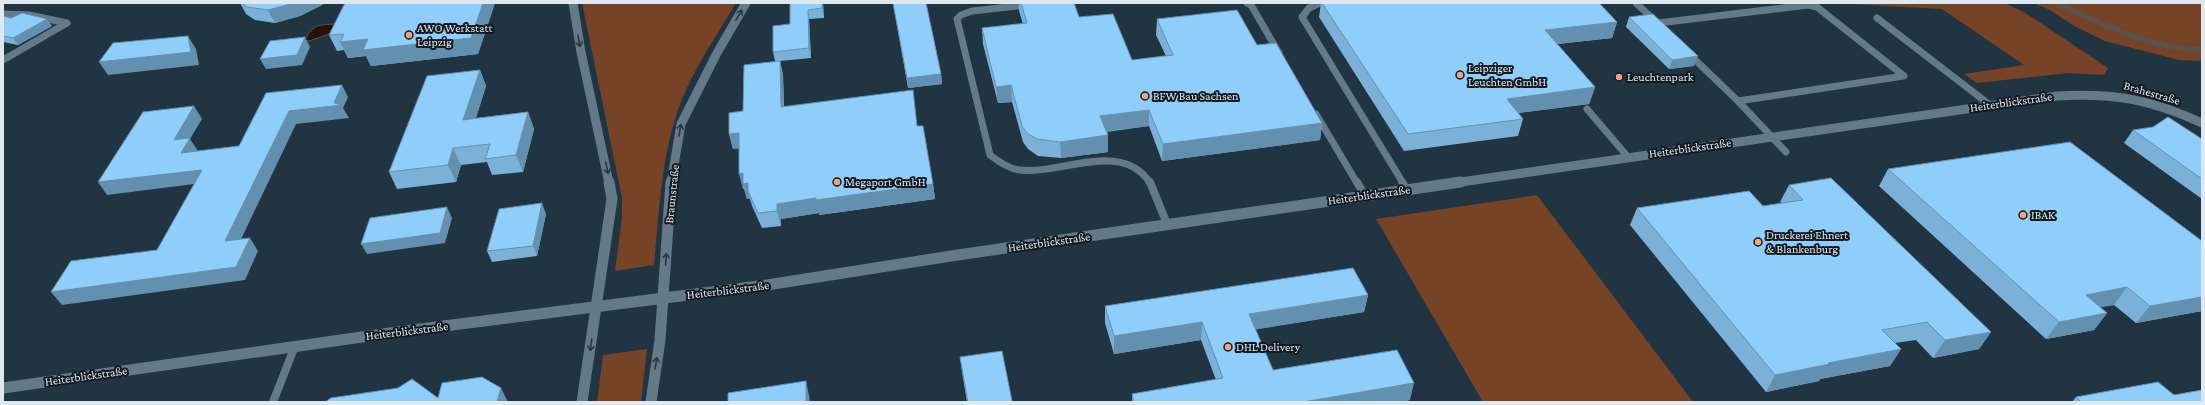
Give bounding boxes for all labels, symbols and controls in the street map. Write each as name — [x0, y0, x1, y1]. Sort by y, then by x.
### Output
one-way arrow — [736, 9, 744, 21]
place label: AWO Werkstatt Leipzig — [417, 21, 494, 49]
marker: AWO Werkstatt Leipzig — [404, 30, 414, 40]
one-way arrow — [576, 35, 584, 48]
place label: Leipziger Leuchten GmbH — [1468, 61, 1546, 89]
marker: Leipziger Leuchten GmbH — [1455, 70, 1465, 80]
place label: Leuchtenpark — [1627, 70, 1694, 84]
marker: Leuchtenpark — [1614, 72, 1624, 82]
street label: Brahestraße — [2122, 78, 2182, 108]
place label: BFW Bau Sachsen — [1153, 89, 1239, 103]
street label: Heiterblickstraße — [1969, 89, 2053, 115]
marker: BFW Bau Sachsen — [1140, 91, 1150, 101]
one-way arrow — [676, 124, 684, 137]
street label: Heiterblickstraße — [1648, 135, 1732, 161]
one-way arrow — [604, 162, 611, 175]
street label: Braunstraße — [662, 164, 682, 224]
place label: Megaport GmbH — [845, 175, 926, 189]
marker: Megaport GmbH — [832, 177, 842, 187]
street label: Heiterblickstraße — [1327, 182, 1411, 208]
place label: IBAK — [2031, 208, 2055, 222]
marker: IBAK — [2018, 210, 2028, 220]
place label: Druckerei Ehnert & Blankenburg — [1766, 228, 1849, 256]
street label: Heiterblickstraße — [1007, 229, 1091, 255]
marker: Druckerei Ehnert & Blankenburg — [1753, 237, 1763, 247]
one-way arrow — [662, 253, 669, 266]
street label: Heiterblickstraße — [686, 278, 770, 302]
street label: Heiterblickstraße — [365, 319, 449, 343]
one-way arrow — [587, 338, 595, 351]
place label: DHL Delivery — [1236, 340, 1301, 354]
marker: DHL Delivery — [1223, 342, 1233, 352]
one-way arrow — [652, 357, 660, 370]
street label: Heiterblickstraße — [44, 363, 128, 389]

